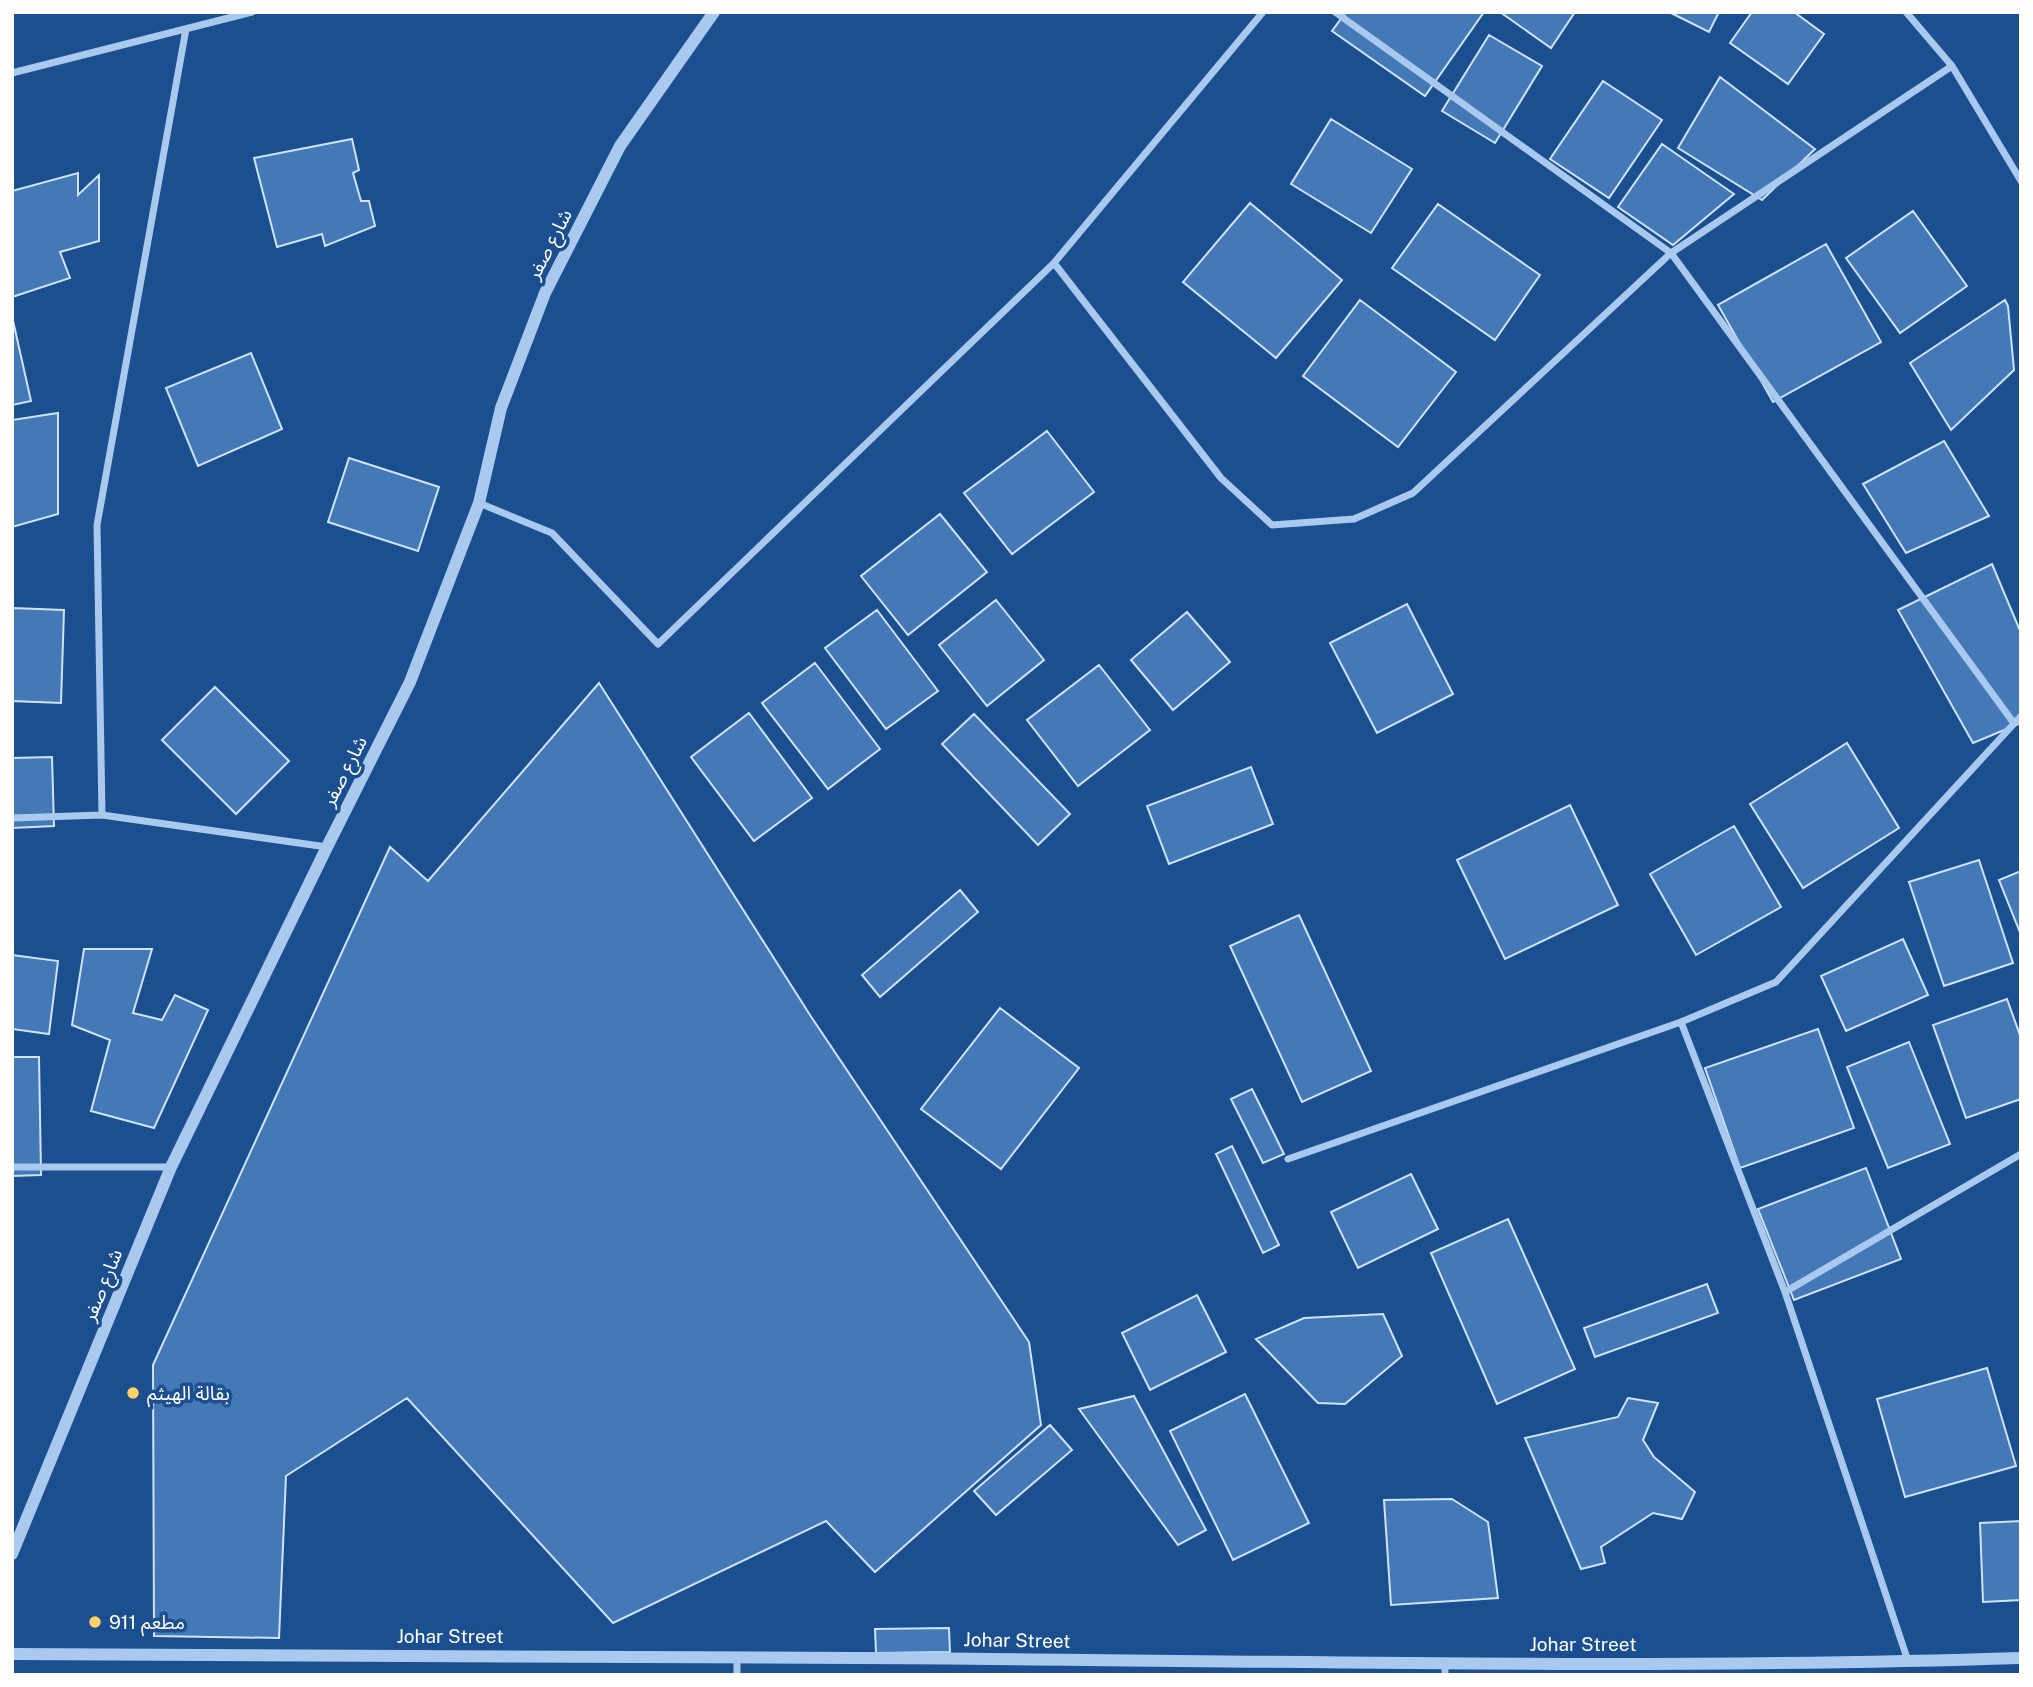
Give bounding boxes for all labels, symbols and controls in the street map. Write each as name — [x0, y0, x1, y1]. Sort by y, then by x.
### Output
street label: شارع صفر — [522, 205, 579, 285]
street label: شارع صفر — [317, 732, 374, 812]
street label: شارع صفر — [77, 1246, 129, 1326]
place label: بقالة الهيثم — [147, 1382, 230, 1408]
marker: بقالة الهيثم — [125, 1385, 141, 1401]
place label: مطعم 911 — [109, 1611, 185, 1637]
marker: مطعم 911 — [87, 1614, 103, 1630]
street label: Johar Street — [396, 1625, 504, 1647]
street label: Johar Street — [963, 1628, 1071, 1652]
street label: Johar Street — [1529, 1633, 1637, 1655]

